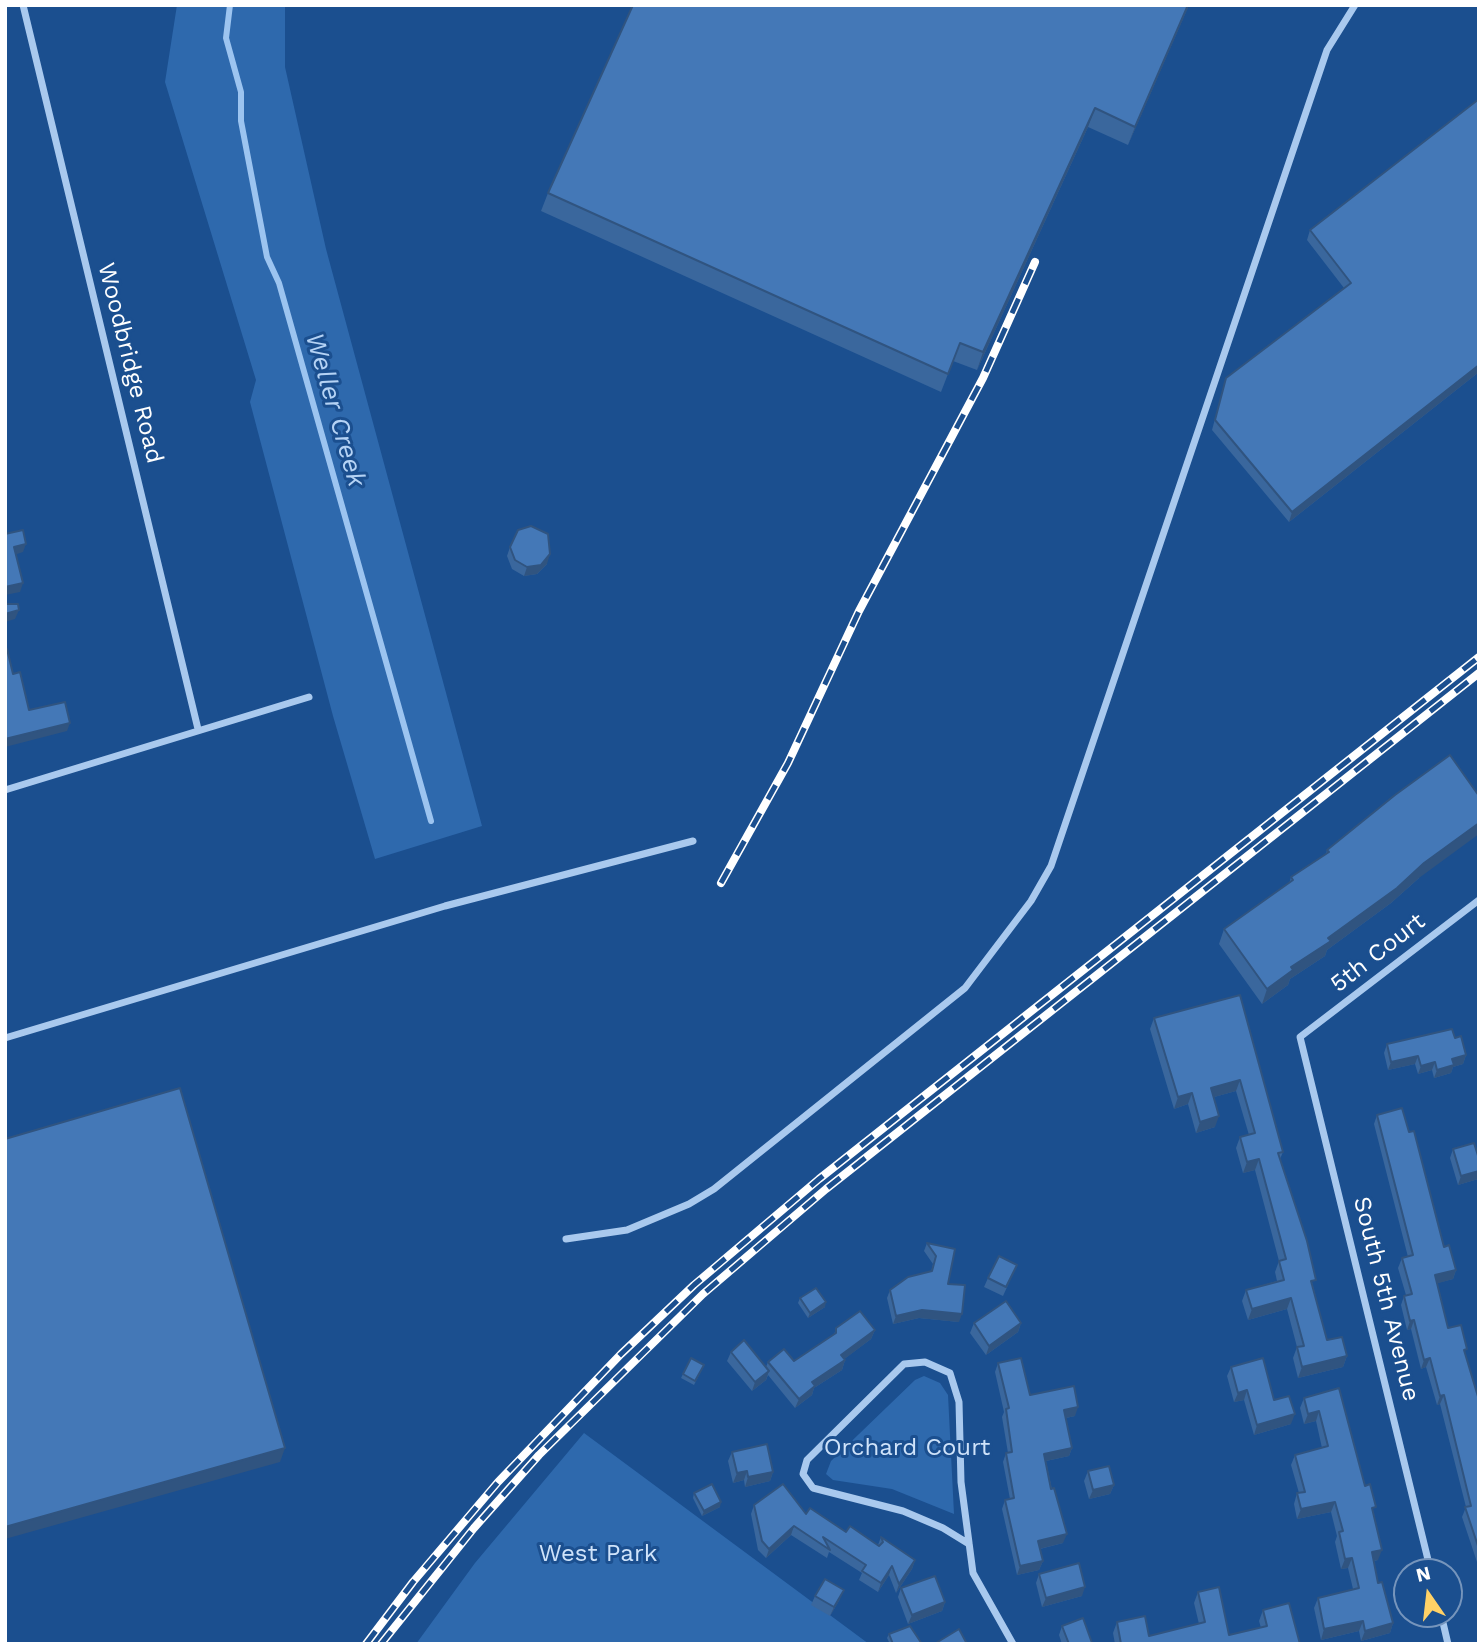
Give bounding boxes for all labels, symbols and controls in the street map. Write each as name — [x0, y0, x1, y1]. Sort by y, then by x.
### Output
street label: Woodbridge Road — [91, 260, 169, 466]
water label: Weller Creek — [298, 329, 372, 491]
street label: 5th Court — [1325, 907, 1431, 999]
street label: South 5th Avenue — [1347, 1194, 1425, 1404]
park label: Orchard Court — [824, 1434, 990, 1462]
park label: West Park — [539, 1540, 657, 1568]
north arrow — [1393, 1558, 1463, 1628]
text: N — [1414, 1561, 1433, 1587]

